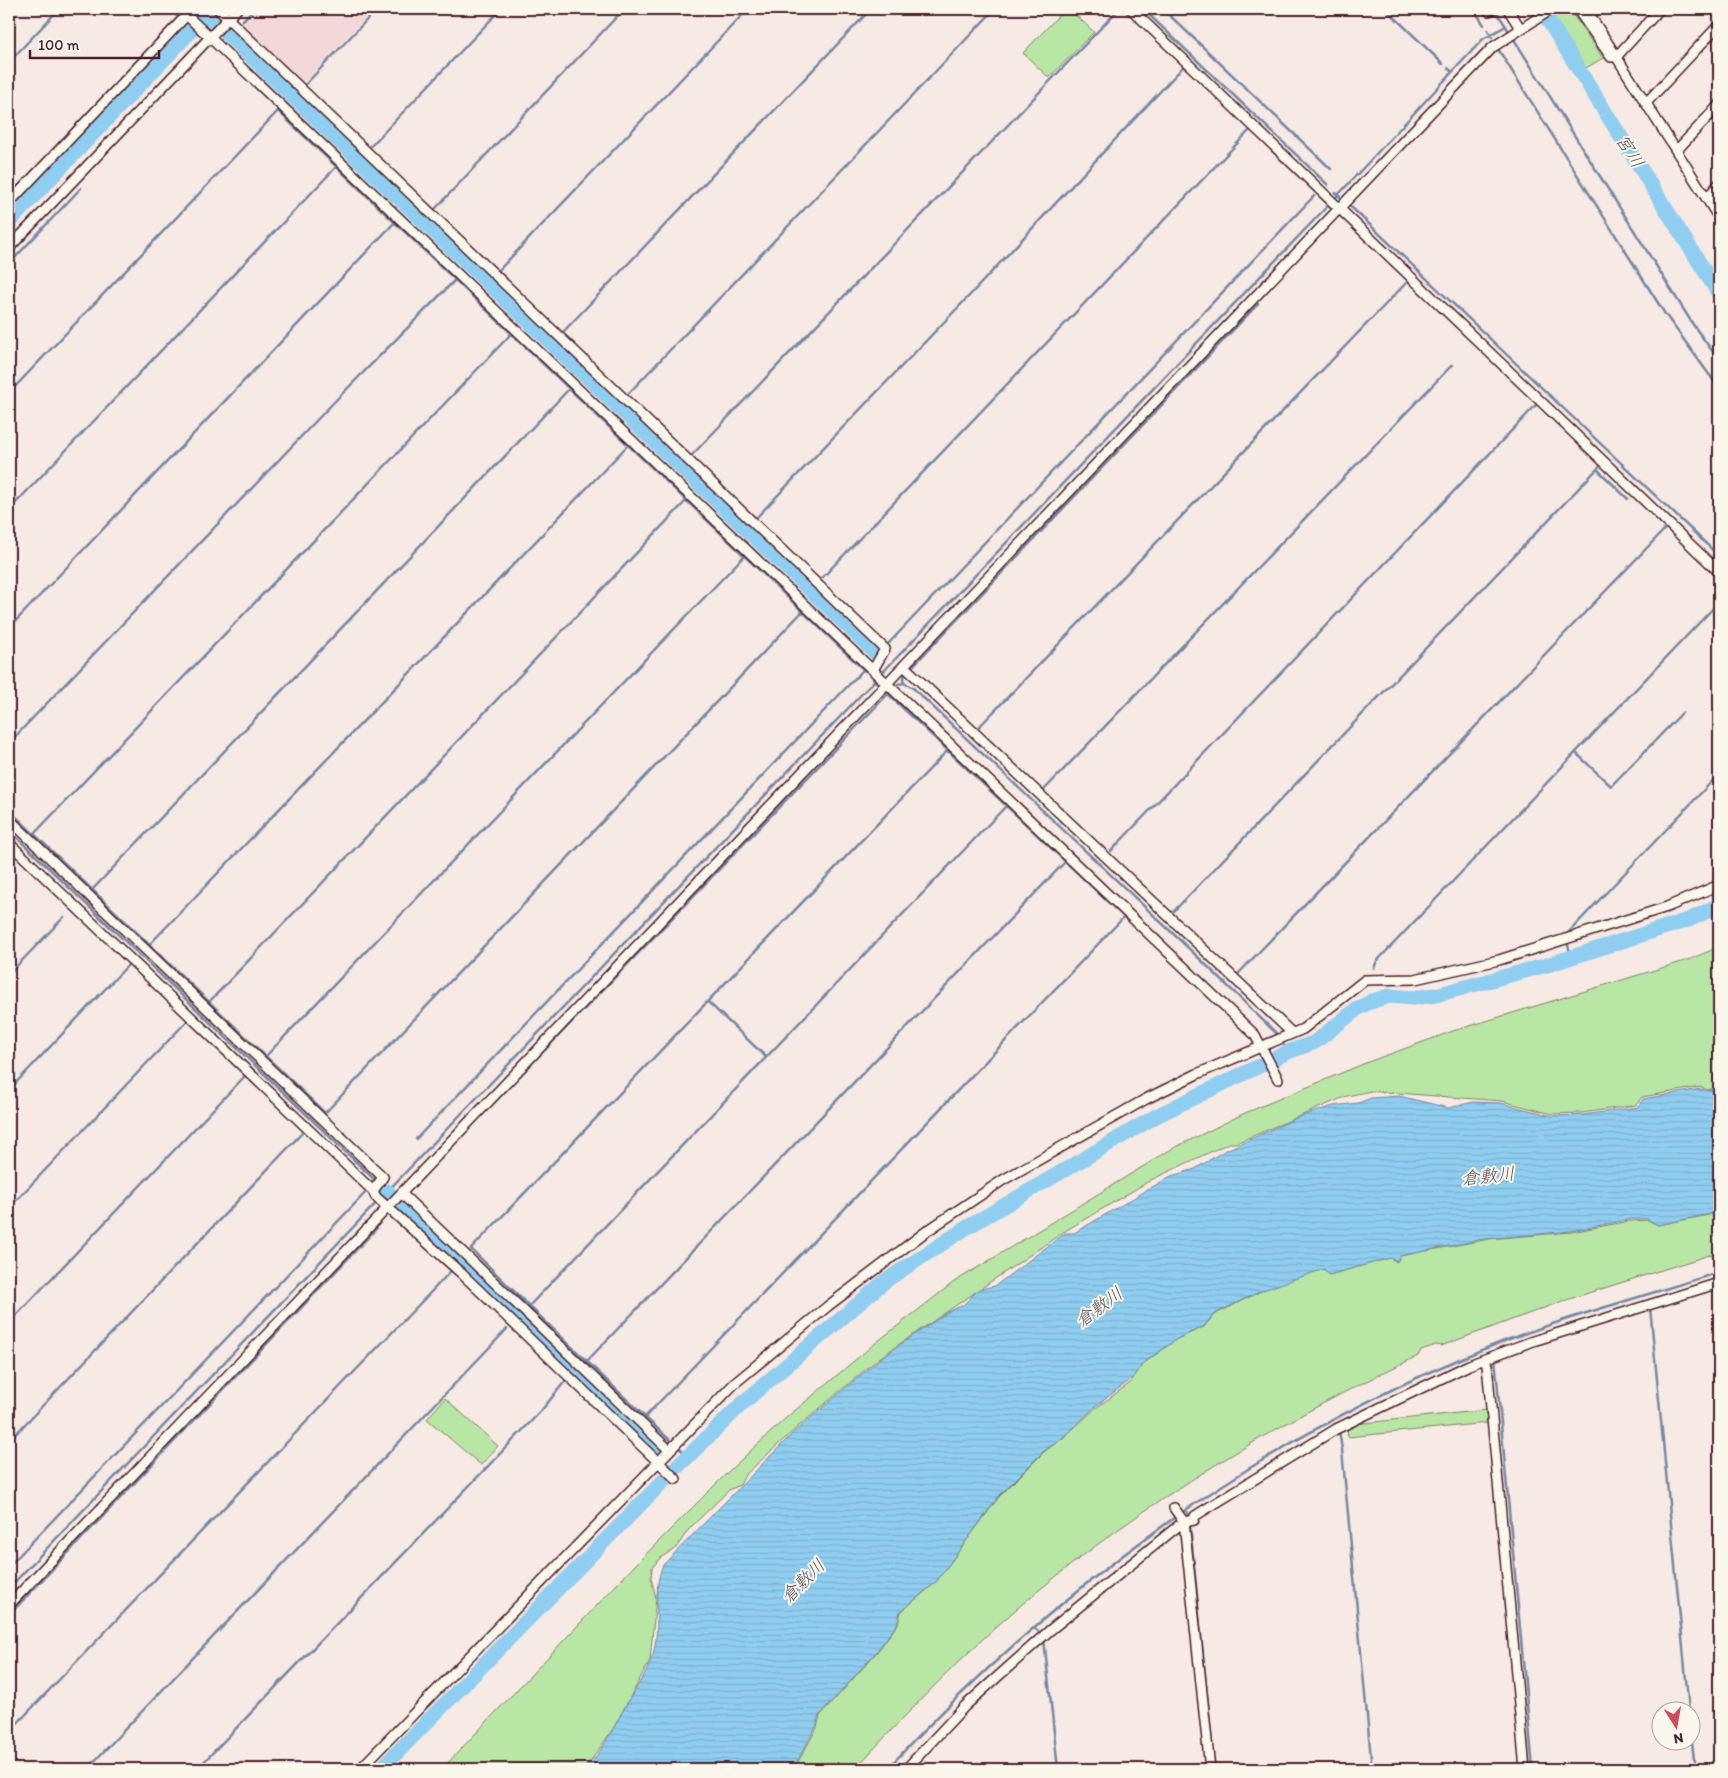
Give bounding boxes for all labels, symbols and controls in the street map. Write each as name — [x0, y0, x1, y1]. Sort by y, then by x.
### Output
scale bar — [30, 28, 159, 60]
text: 100 m — [38, 36, 80, 54]
water label: 宮川 — [1611, 130, 1649, 172]
water label: 倉敷川 — [1460, 1162, 1516, 1190]
water label: 倉敷川 — [1071, 1282, 1127, 1332]
water label: 倉敷川 — [776, 1554, 830, 1608]
north arrow — [1650, 1700, 1700, 1750]
text: N — [1672, 1729, 1685, 1748]

